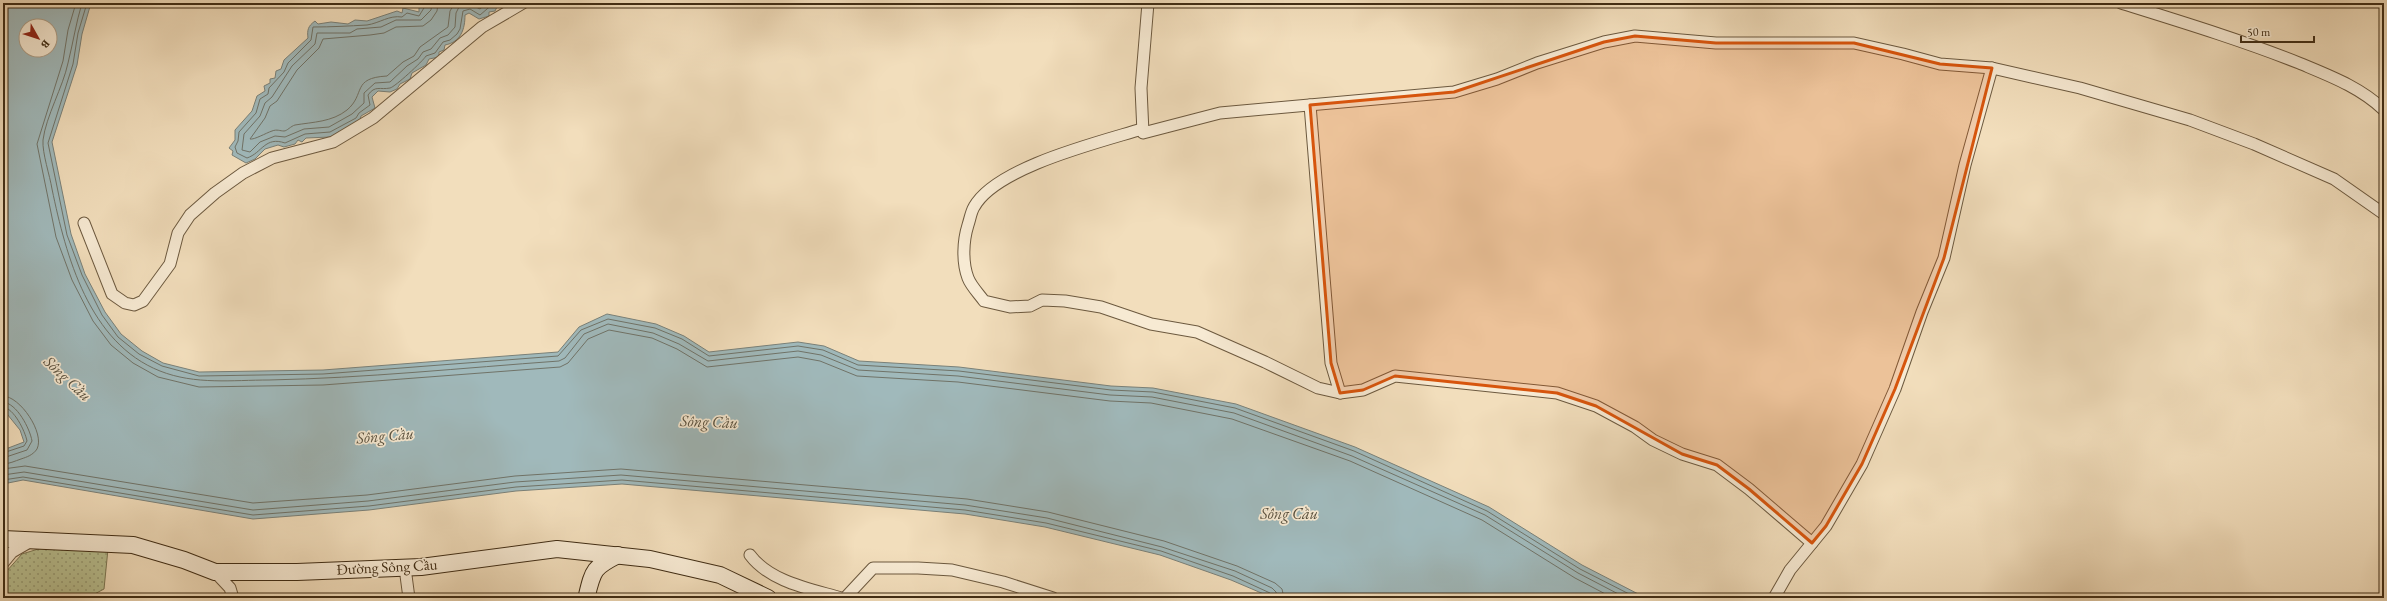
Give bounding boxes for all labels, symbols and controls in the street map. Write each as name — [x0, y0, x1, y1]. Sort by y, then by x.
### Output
north arrow — [18, 18, 58, 58]
scale bar — [2241, 18, 2314, 44]
text: 50 m — [2247, 24, 2271, 40]
text: B — [38, 37, 53, 51]
water label: Sông Cầu — [39, 350, 96, 406]
water label: Sông Cầu — [679, 410, 738, 433]
water label: Sông Cầu — [354, 423, 415, 449]
water label: Sông Cầu — [1259, 503, 1318, 524]
street label: Đường Sông Cầu — [336, 554, 438, 579]

